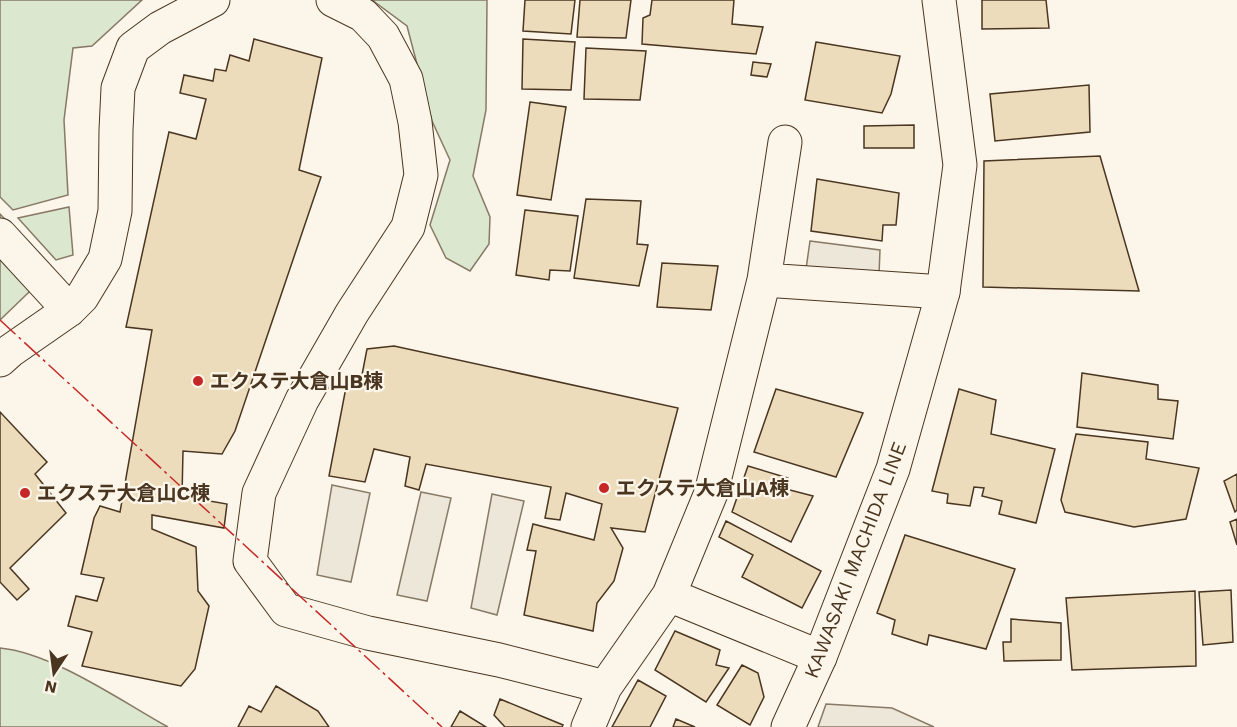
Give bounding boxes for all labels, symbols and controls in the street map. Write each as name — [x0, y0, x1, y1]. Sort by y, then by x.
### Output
place label: エクステ大倉山B棟 — [210, 369, 383, 393]
marker: エクステ大倉山B棟 — [191, 374, 205, 388]
street label: KAWASAKI MACHIDA LINE — [799, 438, 911, 682]
place label: エクステ大倉山A棟 — [616, 476, 789, 500]
place label: エクステ大倉山C棟 — [37, 481, 210, 505]
marker: エクステ大倉山A棟 — [597, 481, 611, 495]
marker: エクステ大倉山C棟 — [18, 486, 32, 500]
north arrow — [24, 643, 84, 703]
text: N — [43, 677, 59, 698]

